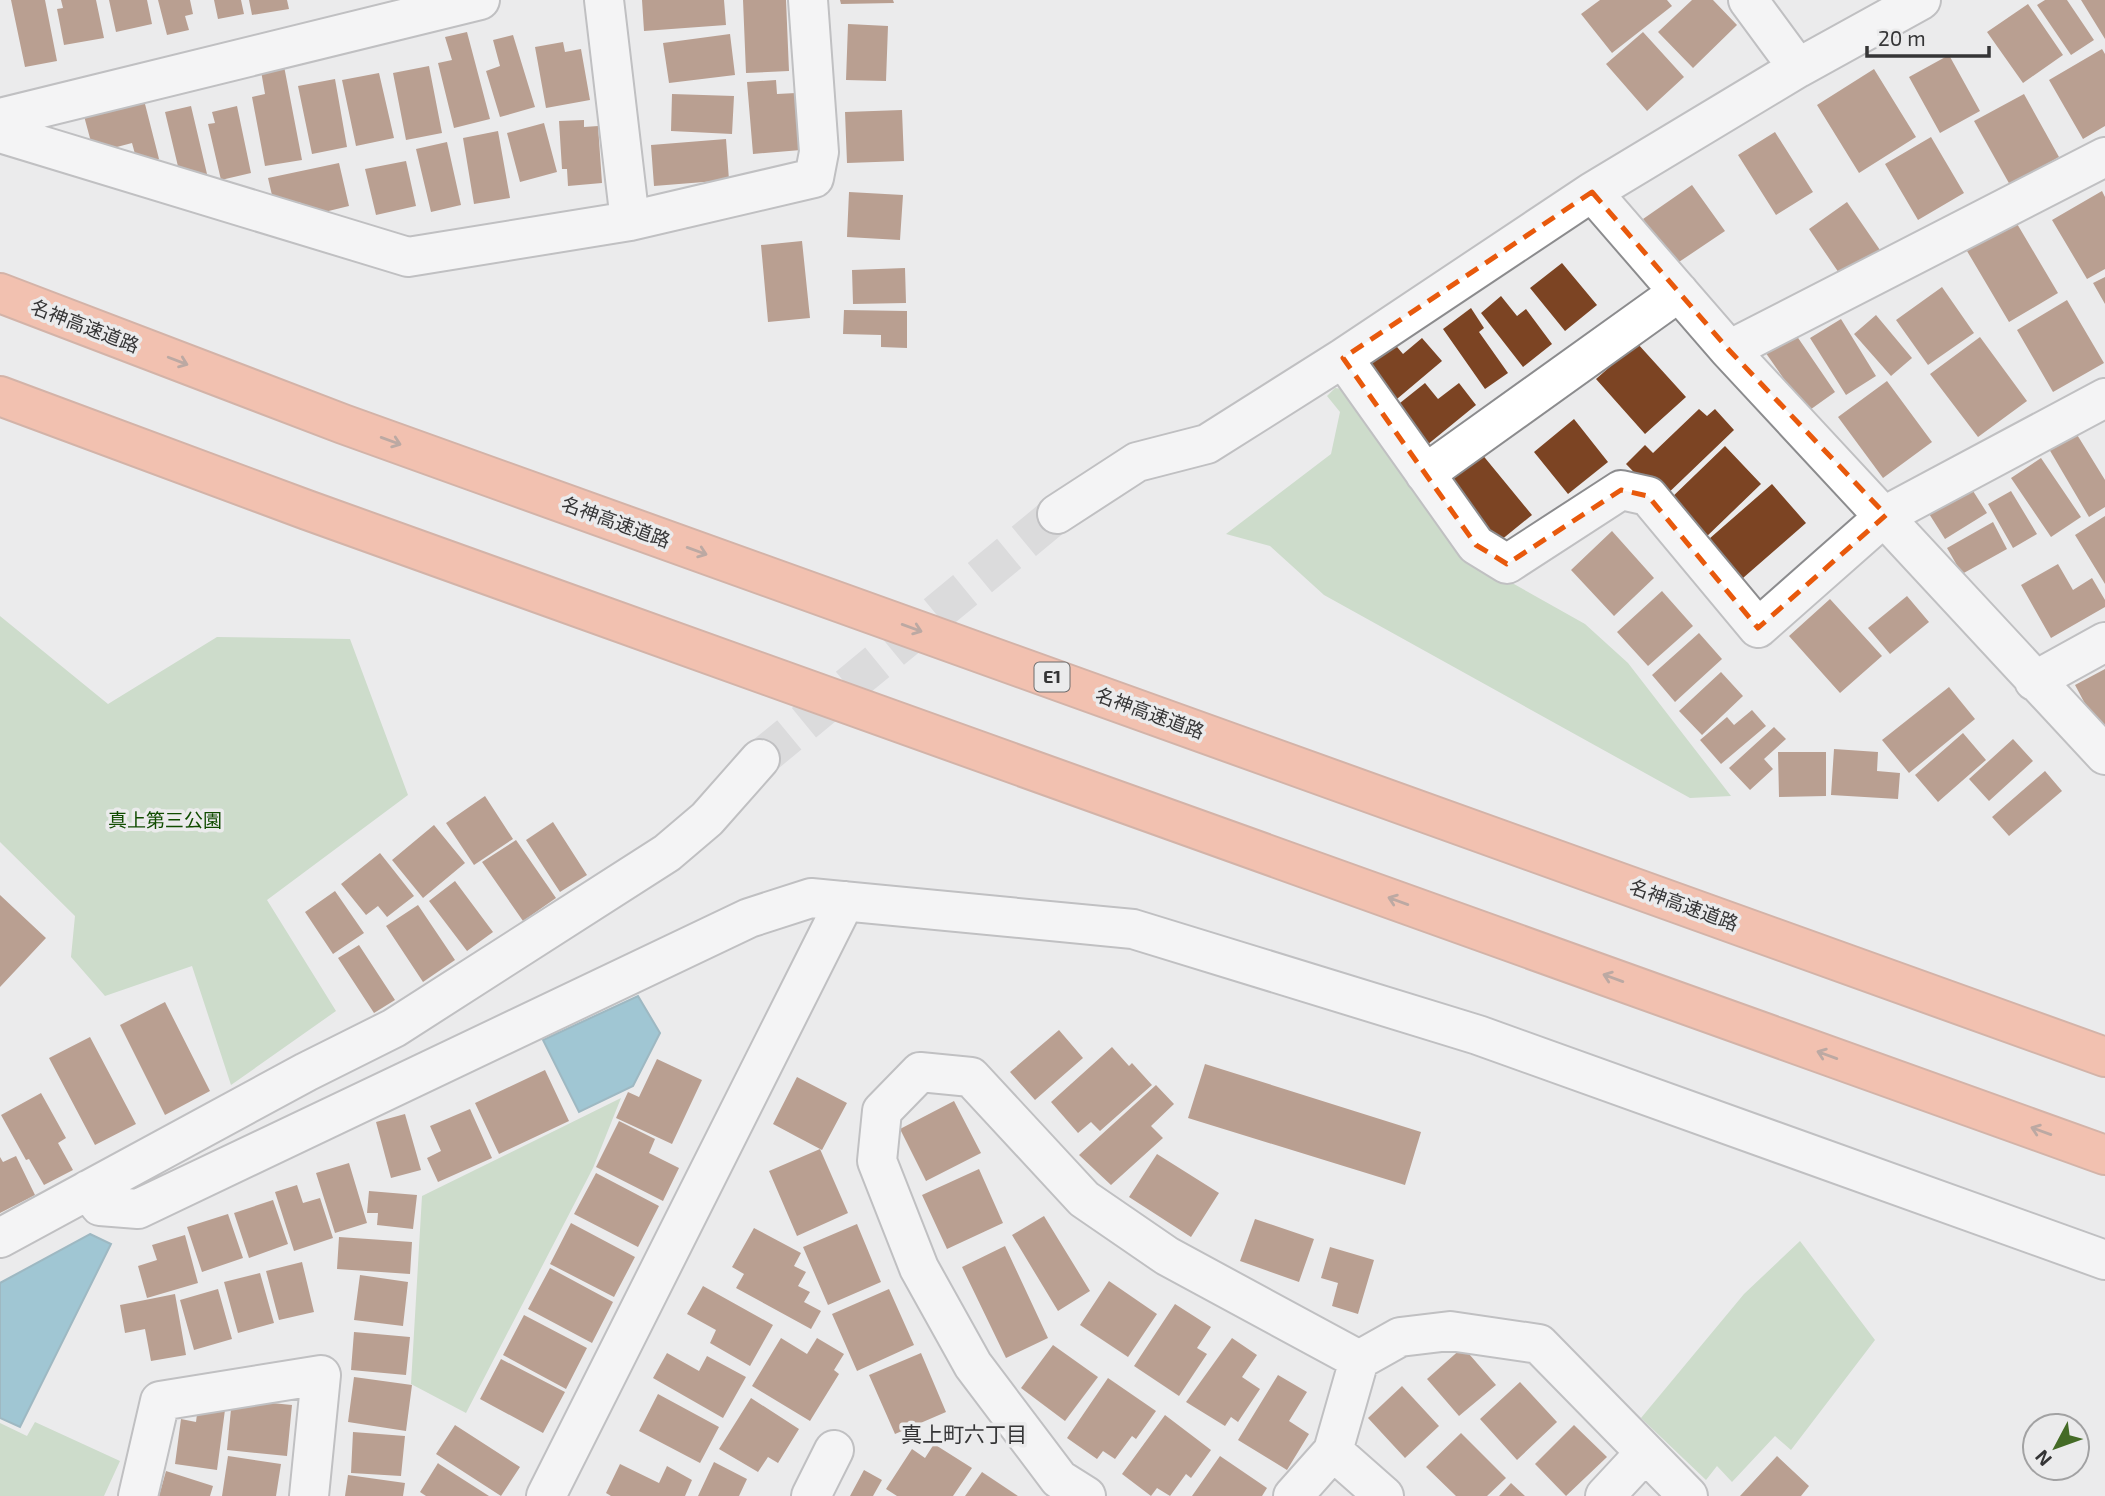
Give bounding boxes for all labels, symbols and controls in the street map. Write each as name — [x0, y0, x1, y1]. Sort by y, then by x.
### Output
scale bar — [1867, 14, 1990, 58]
text: 20 m — [1878, 25, 1926, 50]
street label: 名神高速道路 — [28, 294, 143, 357]
one-way arrow — [167, 356, 189, 369]
one-way arrow — [380, 436, 401, 449]
street label: 名神高速道路 — [559, 491, 674, 552]
one-way arrow — [686, 546, 708, 558]
one-way arrow — [900, 622, 922, 635]
road number: E1 — [1034, 662, 1070, 692]
street label: 名神高速道路 — [1093, 682, 1208, 743]
park label: 真上第三公園 — [108, 808, 222, 831]
street label: 名神高速道路 — [1627, 874, 1742, 935]
one-way arrow — [1388, 894, 1410, 906]
one-way arrow — [1602, 971, 1624, 983]
one-way arrow — [1816, 1047, 1838, 1060]
one-way arrow — [2030, 1124, 2052, 1137]
north arrow — [2021, 1412, 2091, 1482]
district label: 真上町六丁目 — [901, 1421, 1027, 1446]
text: N — [2030, 1446, 2056, 1471]

